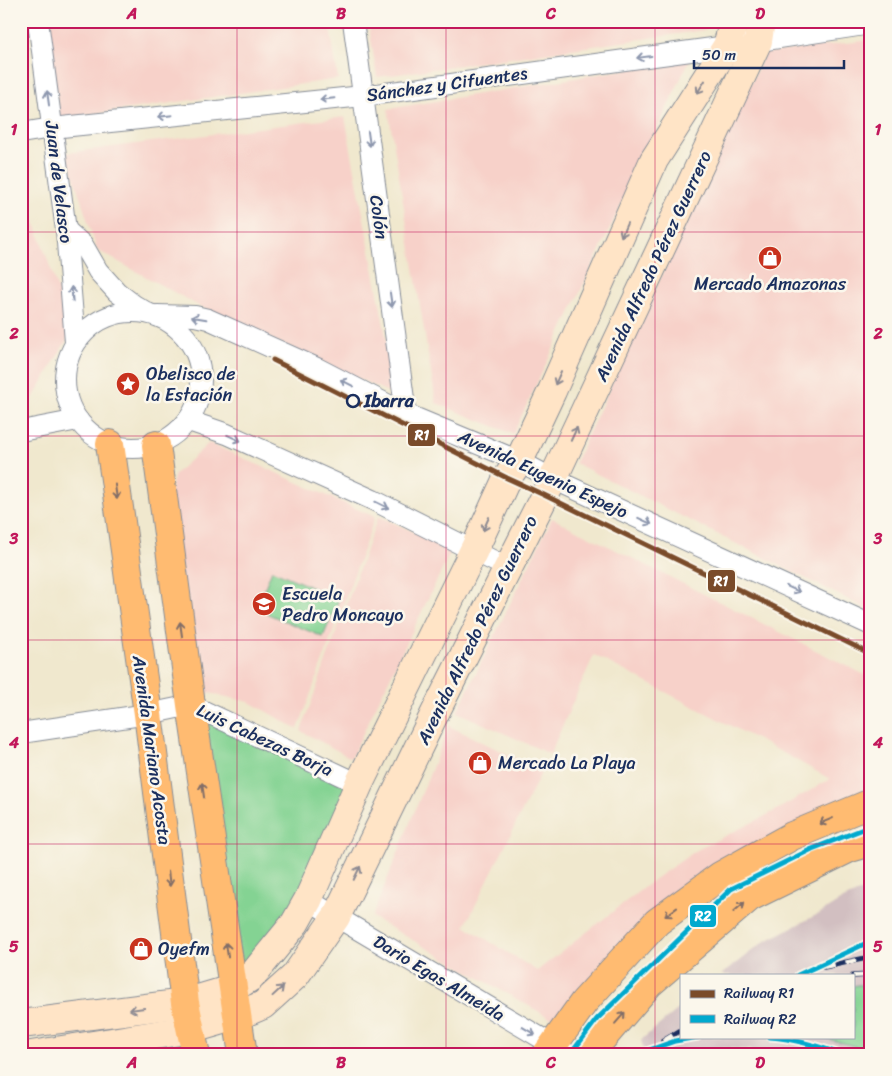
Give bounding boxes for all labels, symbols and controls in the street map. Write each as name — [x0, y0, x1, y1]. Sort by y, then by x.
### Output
text: A — [126, 0, 137, 28]
text: B — [336, 0, 347, 28]
text: C — [545, 0, 557, 28]
text: D — [755, 0, 765, 28]
scale bar — [694, 38, 844, 70]
text: 50 m — [702, 42, 737, 68]
one-way arrow — [636, 53, 652, 63]
street label: Sánchez y Cifuentes — [365, 57, 530, 111]
one-way arrow — [696, 80, 706, 94]
one-way arrow — [43, 90, 53, 106]
one-way arrow — [319, 95, 335, 104]
one-way arrow — [158, 111, 174, 121]
text: 1 — [11, 115, 18, 144]
text: 1 — [875, 115, 882, 144]
street label: Juan de Velasco — [35, 118, 82, 245]
one-way arrow — [364, 131, 374, 147]
street label: Avenida Alfredo Pérez Guerrero — [585, 145, 721, 388]
street label: Colón — [360, 193, 398, 241]
one-way arrow — [619, 222, 629, 237]
shop icon: Mercado Amazonas — [757, 245, 783, 271]
place label: Mercado Amazonas — [694, 268, 847, 300]
one-way arrow — [67, 286, 76, 302]
one-way arrow — [386, 292, 396, 308]
one-way arrow — [191, 312, 207, 322]
text: 2 — [8, 319, 19, 348]
text: 2 — [872, 319, 883, 348]
place label: Obelisco de la Estación — [146, 358, 236, 411]
one-way arrow — [552, 370, 562, 385]
place icon: Obelisco de la Estación — [115, 371, 141, 397]
one-way arrow — [340, 378, 355, 387]
place label: Ibarra — [363, 385, 415, 417]
marker: Ibarra — [346, 394, 360, 408]
street label: Avenida Eugenio Espejo — [452, 420, 634, 528]
line badge: R1 — [407, 423, 436, 447]
text: R1 — [414, 423, 429, 448]
one-way arrow — [569, 427, 579, 442]
one-way arrow — [226, 433, 241, 443]
one-way arrow — [112, 484, 122, 500]
one-way arrow — [375, 500, 390, 510]
street label: Avenida Alfredo Pérez Guerrero — [407, 510, 547, 751]
one-way arrow — [481, 516, 491, 531]
one-way arrow — [637, 517, 652, 526]
text: 3 — [9, 524, 19, 553]
text: 3 — [873, 524, 883, 553]
line badge: R1 — [707, 569, 736, 593]
text: R1 — [713, 569, 728, 594]
place label: Escuela Pedro Moncayo — [282, 578, 403, 631]
one-way arrow — [785, 585, 800, 594]
school or university icon: Escuela Pedro Moncayo — [251, 591, 277, 617]
one-way arrow — [176, 621, 186, 637]
street label: Avenida Mariano Acosta — [123, 652, 181, 847]
street label: Luis Cabezas Borja — [191, 694, 339, 786]
text: 4 — [8, 728, 19, 757]
text: 4 — [872, 728, 883, 757]
place label: Mercado La Playa — [498, 747, 636, 779]
shop icon: Mercado La Playa — [467, 750, 493, 776]
one-way arrow — [198, 782, 208, 798]
one-way arrow — [819, 817, 834, 827]
one-way arrow — [353, 866, 362, 881]
one-way arrow — [164, 870, 174, 886]
one-way arrow — [732, 901, 745, 913]
line badge: R2 — [689, 904, 717, 928]
text: R2 — [694, 904, 712, 929]
one-way arrow — [664, 907, 678, 917]
street label: Dario Egas Almeida — [367, 926, 511, 1030]
text: 5 — [9, 932, 19, 961]
text: 5 — [873, 932, 883, 961]
place label: Oyefm — [158, 933, 210, 965]
shop icon: Oyefm — [128, 936, 154, 962]
one-way arrow — [221, 943, 231, 959]
legend — [680, 974, 854, 1038]
text: Railway R1 — [724, 980, 794, 1006]
one-way arrow — [272, 985, 285, 997]
one-way arrow — [129, 1004, 145, 1014]
text: Railway R2 — [724, 1006, 797, 1032]
one-way arrow — [614, 1011, 626, 1024]
one-way arrow — [521, 1027, 535, 1037]
text: A — [126, 1048, 137, 1076]
text: B — [336, 1048, 347, 1076]
text: C — [545, 1048, 557, 1076]
text: D — [755, 1048, 765, 1076]

